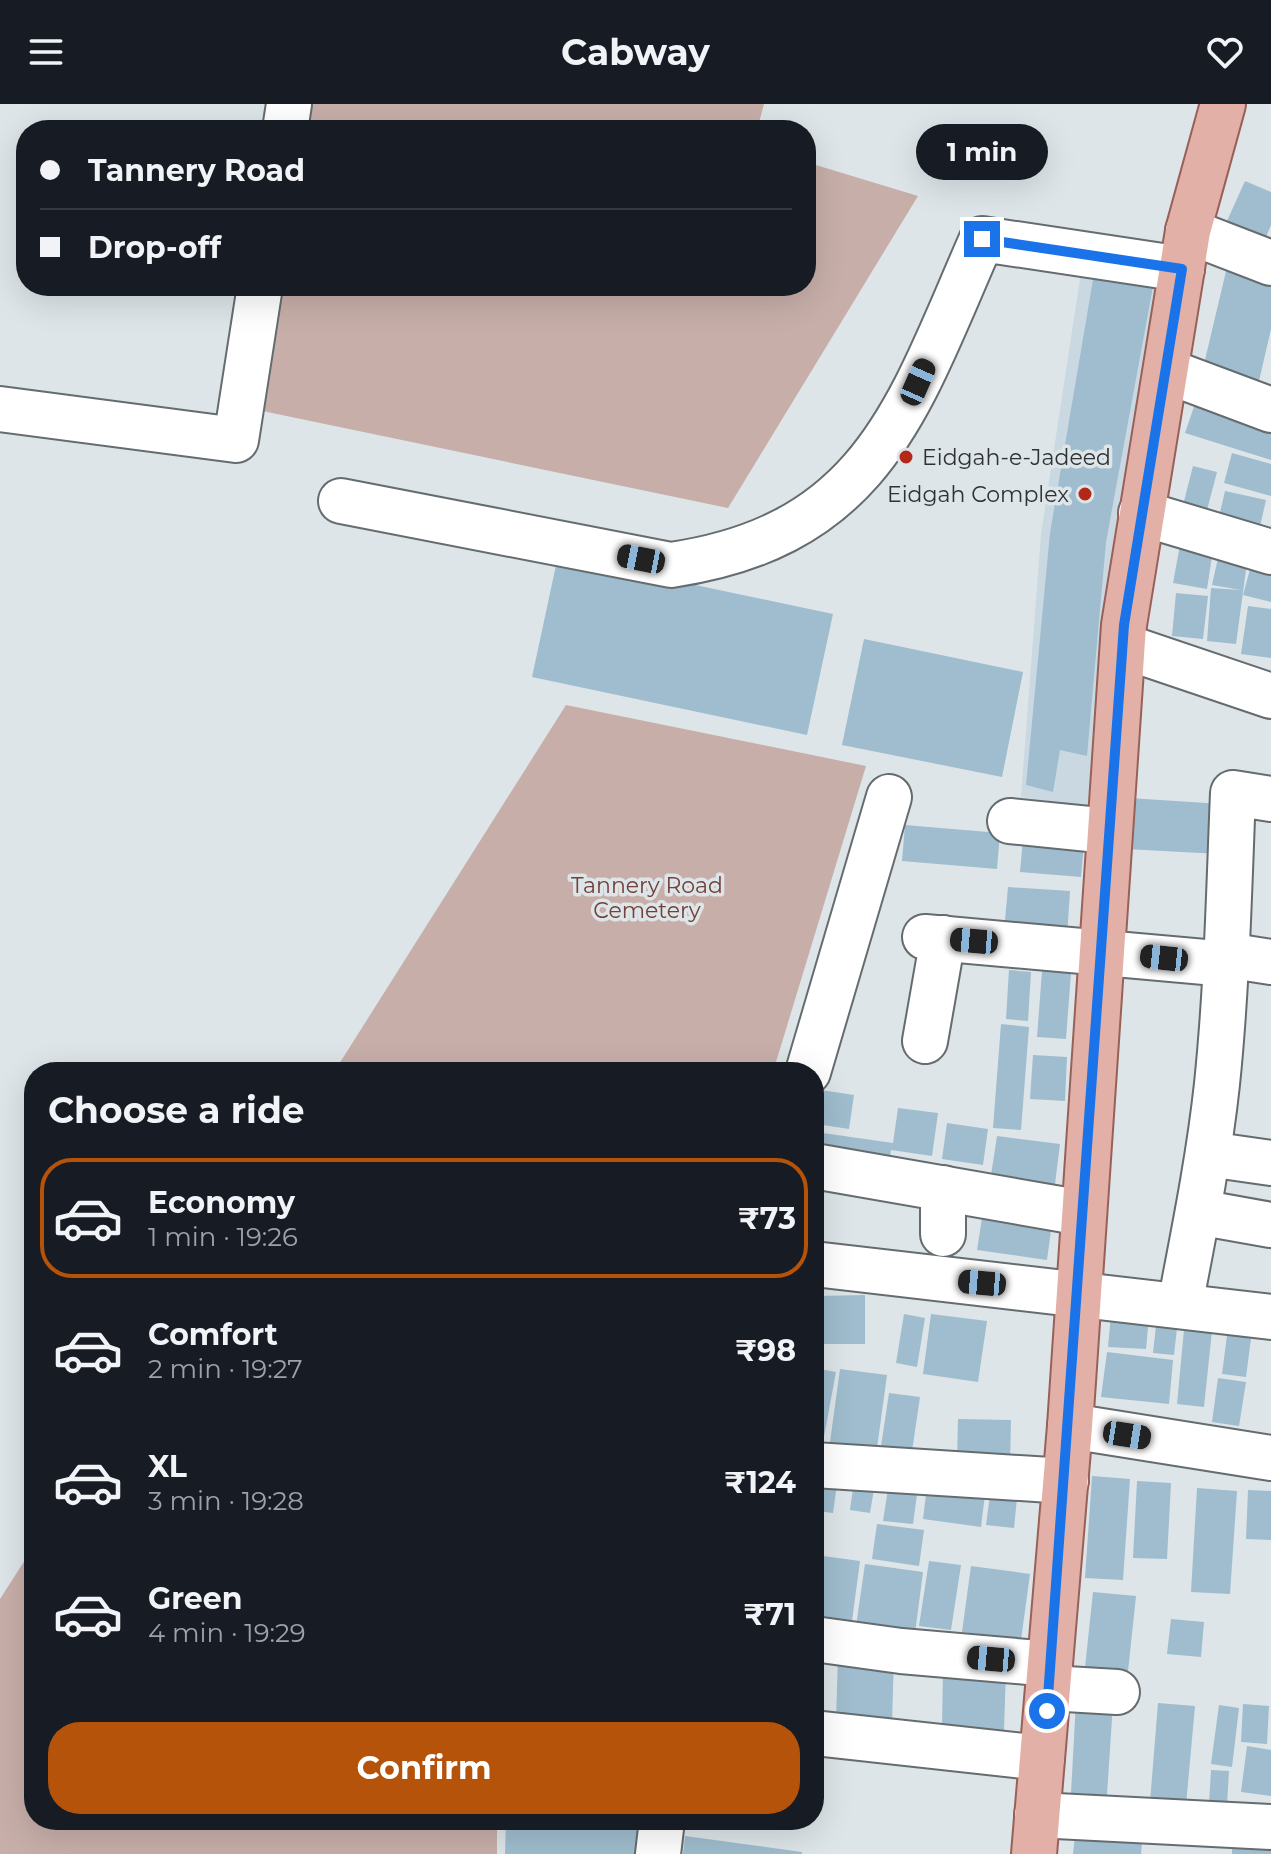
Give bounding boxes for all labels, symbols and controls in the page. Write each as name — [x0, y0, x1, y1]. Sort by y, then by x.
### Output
icon: menu — [24, 30, 68, 74]
text: Cabway — [561, 30, 710, 74]
icon: heart — [1203, 30, 1247, 74]
callout: 1 min — [916, 123, 1048, 179]
text: 1 min — [947, 136, 1017, 168]
text: Tannery Road — [88, 152, 305, 189]
route end — [964, 221, 1000, 257]
text: Drop-off — [88, 229, 221, 266]
car — [897, 355, 939, 409]
place label: Eidgah-e-Jadeed — [922, 444, 1111, 471]
marker: Eidgah-e-Jadeed — [897, 448, 915, 466]
place label: Eidgah Complex — [887, 481, 1069, 508]
marker: Eidgah Complex — [1076, 485, 1094, 503]
car — [615, 543, 667, 575]
park label: Tannery Road Cemetery — [571, 872, 723, 924]
car — [949, 927, 999, 955]
car — [1139, 944, 1189, 972]
text: Choose a ride — [48, 1088, 305, 1132]
icon: car — [52, 1182, 124, 1254]
text: Economy — [148, 1184, 295, 1221]
text: ₹73 — [738, 1200, 796, 1237]
text: 1 min · 19:26 — [148, 1221, 298, 1253]
car — [957, 1269, 1007, 1297]
icon: car — [52, 1314, 124, 1386]
text: Comfort — [148, 1316, 278, 1353]
text: ₹98 — [735, 1332, 796, 1369]
text: 2 min · 19:27 — [148, 1353, 303, 1385]
car — [1101, 1419, 1153, 1451]
icon: car — [52, 1446, 124, 1518]
text: XL — [148, 1448, 187, 1485]
text: ₹124 — [724, 1464, 796, 1501]
text: 3 min · 19:28 — [148, 1485, 304, 1517]
icon: car — [52, 1578, 124, 1650]
text: Green — [148, 1580, 242, 1617]
text: ₹71 — [744, 1596, 796, 1633]
text: 4 min · 19:29 — [148, 1617, 306, 1649]
car — [966, 1645, 1016, 1673]
route start — [1029, 1693, 1065, 1729]
button: Confirm — [48, 1722, 800, 1814]

